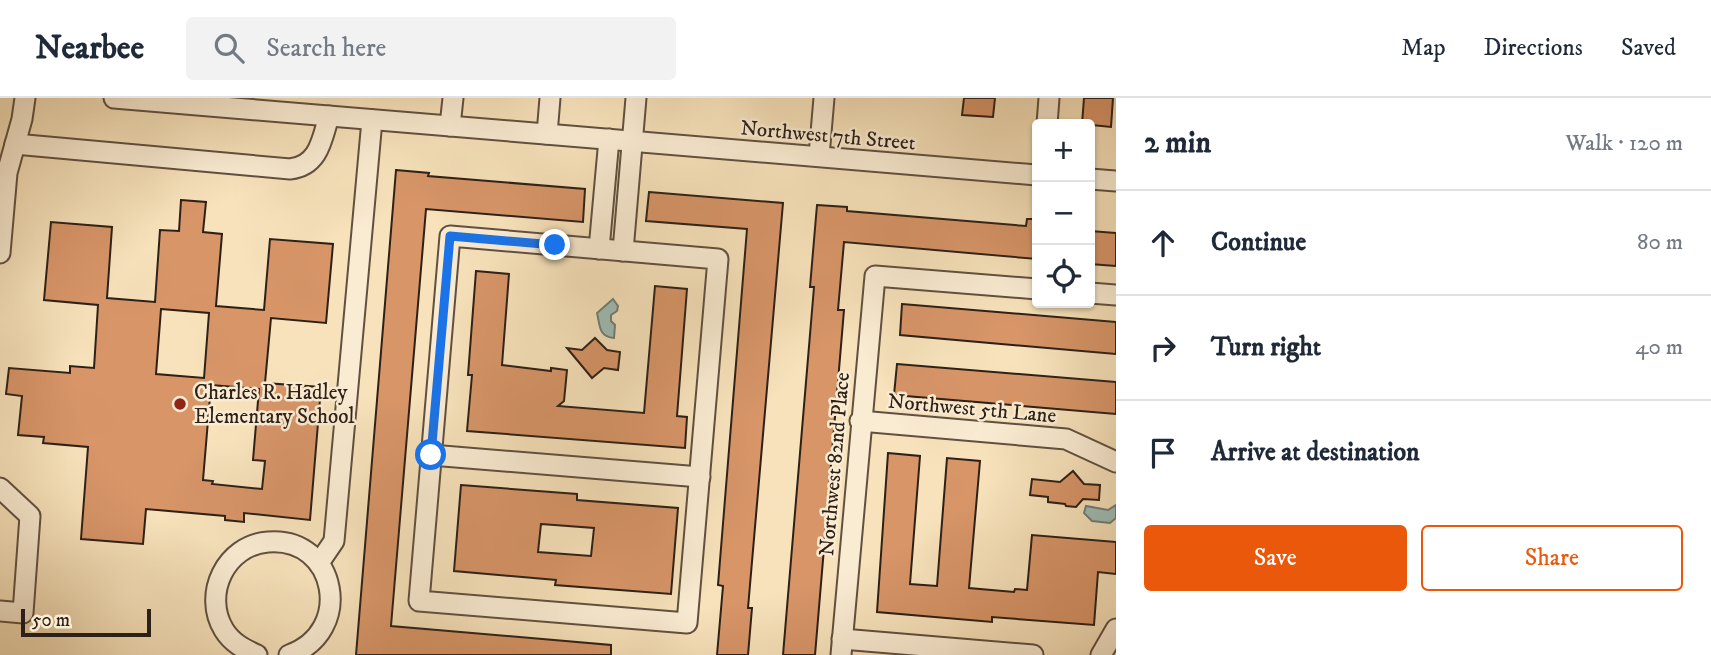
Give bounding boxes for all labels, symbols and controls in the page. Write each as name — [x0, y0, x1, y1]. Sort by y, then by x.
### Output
search box — [186, 17, 676, 80]
text: Nearbee — [35, 28, 144, 69]
icon: search — [210, 29, 248, 67]
text: Search here — [266, 32, 386, 65]
text: Map — [1401, 33, 1446, 63]
text: Directions — [1484, 33, 1583, 63]
text: Saved — [1621, 33, 1676, 63]
street label: Northwest 7th Street — [739, 115, 917, 157]
map controls — [1032, 119, 1095, 308]
button: + — [1032, 119, 1095, 182]
text: 2 min — [1144, 125, 1211, 162]
text: Walk · 120 m — [1565, 129, 1683, 158]
button: − — [1032, 182, 1095, 245]
icon: ahead — [1144, 224, 1182, 262]
text: Continue — [1211, 226, 1306, 259]
text: 80 m — [1637, 228, 1683, 257]
route end — [539, 229, 570, 260]
button: locate — [1032, 245, 1095, 308]
icon: right — [1144, 329, 1182, 367]
text: Turn right — [1211, 331, 1321, 364]
text: 40 m — [1635, 333, 1683, 362]
street label: Northwest 82nd Place — [814, 371, 856, 557]
place label: Charles R. Hadley Elementary School — [194, 380, 355, 430]
street label: Northwest 5th Lane — [887, 389, 1058, 429]
marker: Charles R. Hadley Elementary School — [172, 396, 188, 412]
icon: arrive — [1144, 434, 1182, 472]
text: Arrive at destination — [1211, 436, 1420, 469]
route start — [415, 439, 446, 470]
button: Save — [1144, 525, 1407, 591]
button: Share — [1421, 525, 1683, 591]
scale bar — [21, 606, 150, 638]
text: 50 m — [32, 609, 70, 632]

